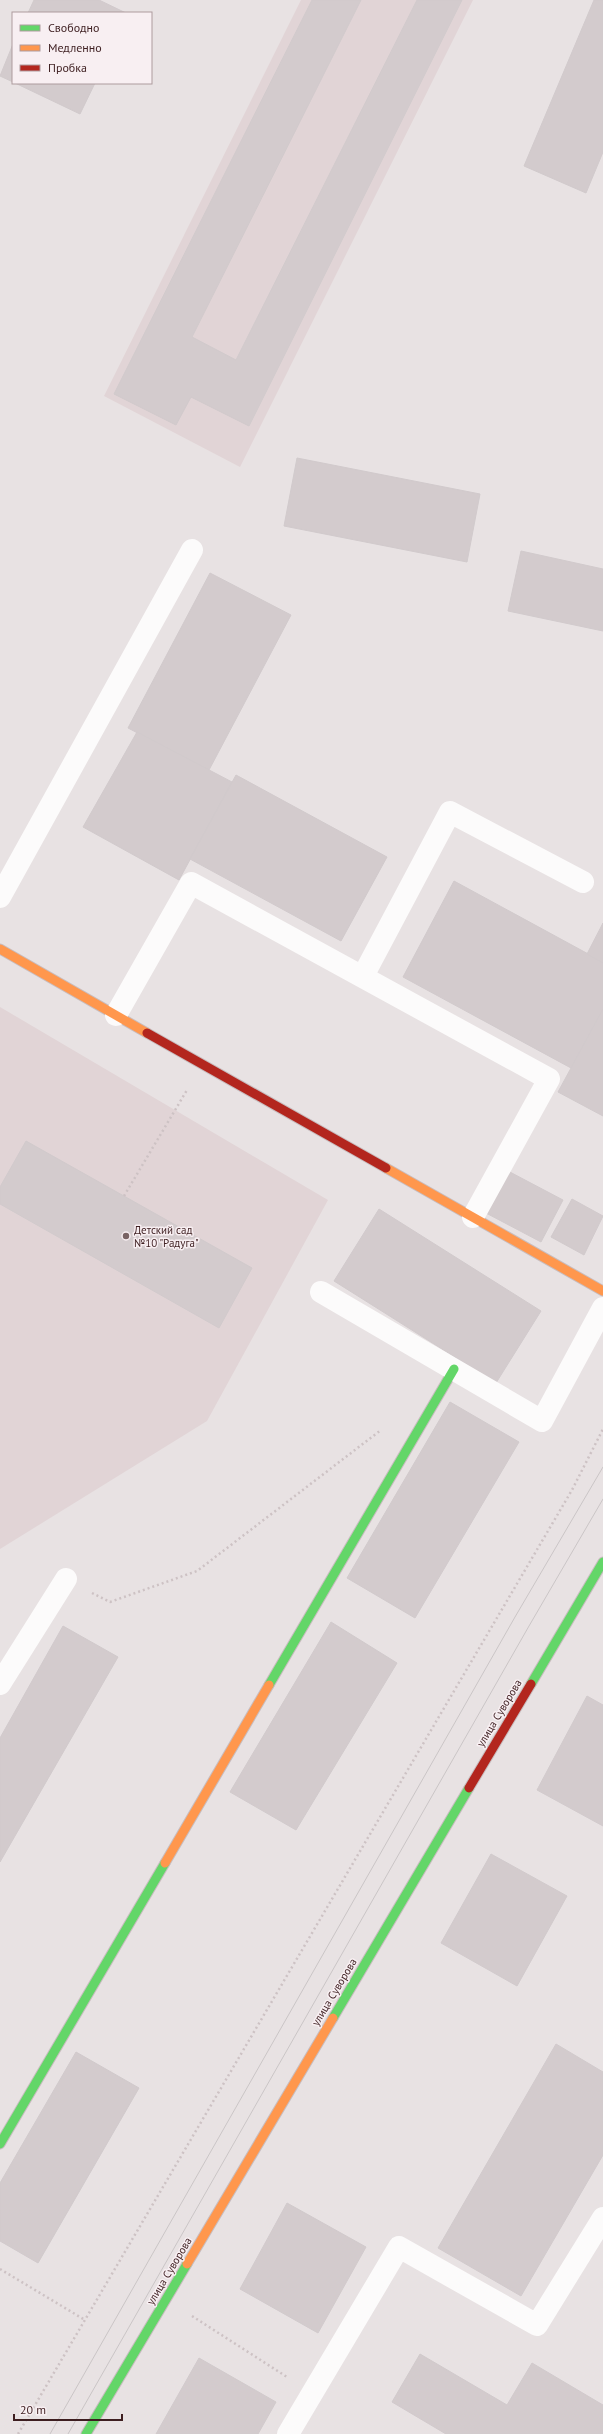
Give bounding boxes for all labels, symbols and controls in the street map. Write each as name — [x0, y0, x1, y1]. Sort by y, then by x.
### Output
legend — [12, 12, 152, 84]
text: Свободно — [48, 20, 99, 35]
text: Медленно — [48, 40, 102, 55]
text: Пробка — [48, 60, 87, 75]
place label: Детский сад №10 "Радуга" — [134, 1223, 199, 1250]
marker: Детский сад №10 "Радуга" — [121, 1231, 131, 1241]
street label: улица Суворова — [473, 1677, 525, 1749]
street label: улица Суворова — [308, 1956, 360, 2028]
street label: улица Суворова — [143, 2235, 195, 2307]
scale bar — [14, 2396, 122, 2422]
text: 20 m — [20, 2402, 46, 2417]

